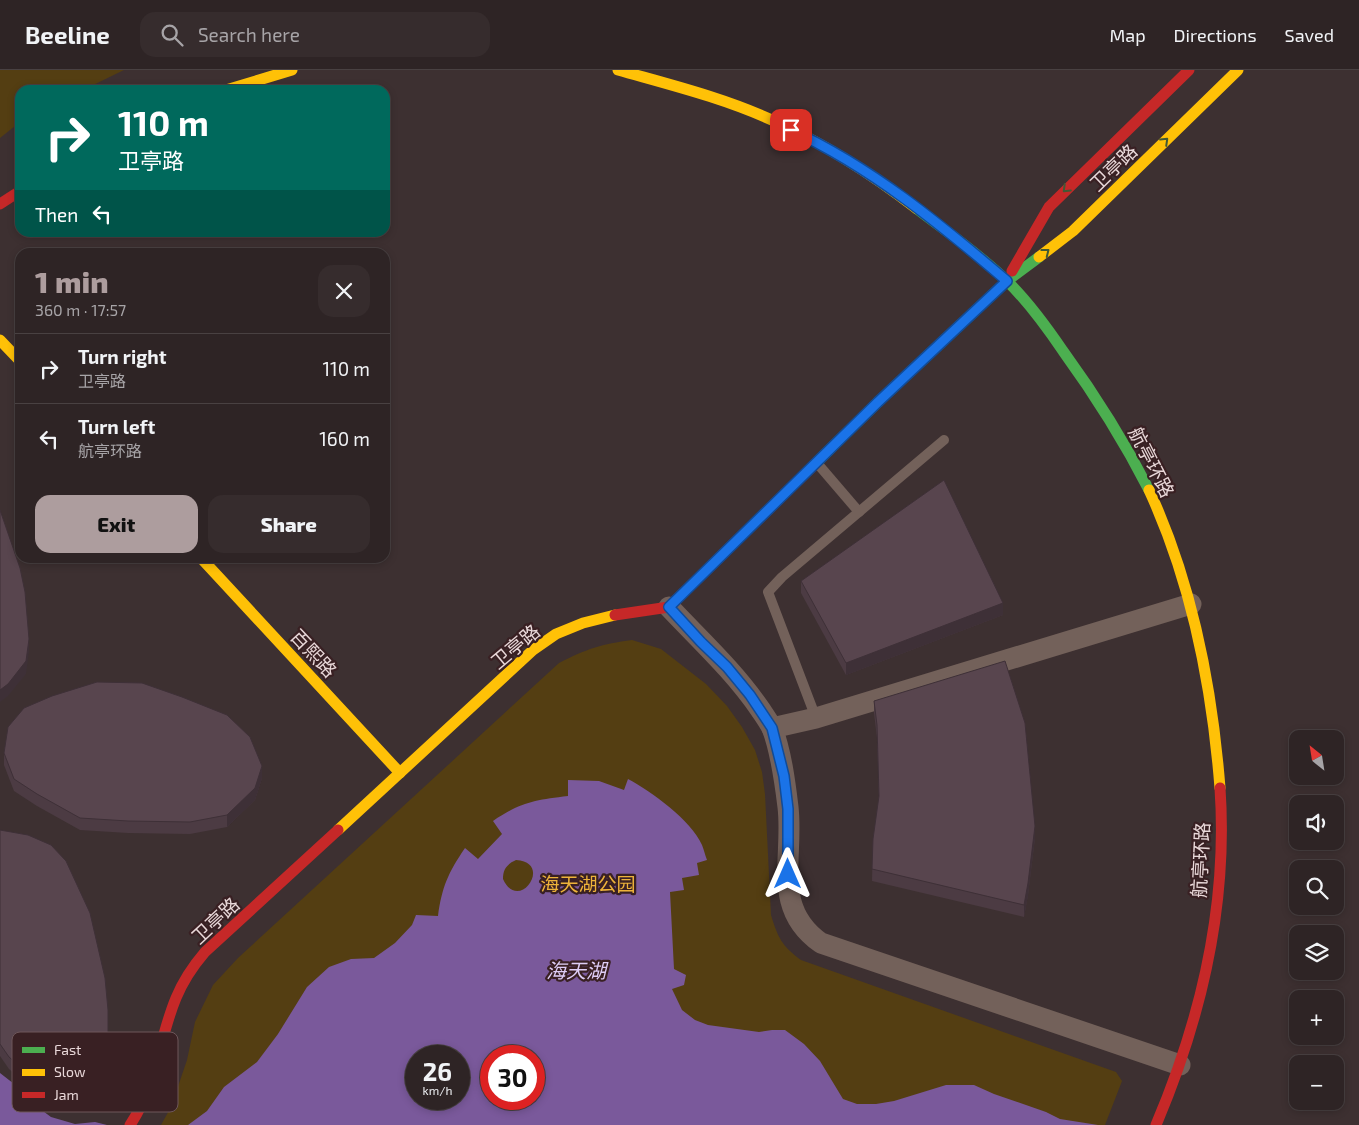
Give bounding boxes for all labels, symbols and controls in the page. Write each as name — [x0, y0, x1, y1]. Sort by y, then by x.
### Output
search box — [140, 12, 490, 57]
text: Beeline — [25, 20, 110, 49]
icon: search — [158, 21, 186, 49]
text: Search here — [198, 23, 300, 46]
text: Map — [1109, 24, 1146, 46]
text: Directions — [1174, 24, 1257, 46]
text: Saved — [1285, 24, 1334, 46]
text: 110 m — [118, 101, 209, 143]
icon: right — [35, 105, 100, 170]
pin — [770, 109, 812, 151]
icon: arrive — [777, 116, 805, 144]
one-way arrow — [1159, 138, 1168, 147]
street label: 卫亭路 — [1085, 139, 1141, 195]
text: 卫亭路 — [118, 147, 184, 173]
one-way arrow — [1063, 184, 1072, 193]
icon: left — [88, 200, 116, 228]
text: Then — [35, 203, 78, 226]
one-way arrow — [1040, 249, 1049, 257]
text: 1 min — [35, 263, 109, 299]
button: close — [318, 265, 370, 317]
text: 360 m · 17:57 — [35, 300, 126, 319]
text: Turn right — [78, 345, 166, 368]
icon: right — [35, 355, 63, 383]
text: 110 m — [323, 357, 370, 380]
text: 卫亭路 — [78, 371, 126, 390]
text: Turn left — [78, 415, 155, 438]
street label: 航亭环路 — [1124, 423, 1180, 501]
icon: left — [35, 425, 63, 453]
text: 160 m — [319, 427, 370, 450]
text: 航亭环路 — [78, 441, 142, 460]
button: Exit — [35, 495, 198, 553]
button: Share — [208, 495, 370, 553]
street label: 卫亭路 — [486, 619, 544, 673]
street label: 百熙路 — [286, 624, 342, 682]
north arrow — [1289, 730, 1344, 785]
map controls — [1289, 730, 1344, 1110]
button: sound — [1289, 795, 1344, 850]
street label: 航亭环路 — [1187, 821, 1213, 899]
position arrow — [761, 847, 813, 899]
button: search — [1289, 860, 1344, 915]
park label: 海天湖公园 — [540, 872, 636, 895]
street label: 卫亭路 — [186, 892, 244, 948]
button: layers — [1289, 925, 1344, 980]
water label: 海天湖 — [546, 958, 609, 982]
button: + — [1289, 990, 1344, 1045]
legend — [12, 1032, 178, 1112]
text: Fast — [54, 1041, 81, 1058]
speed limit sign: 30 — [480, 1045, 545, 1110]
button: − — [1289, 1055, 1344, 1110]
text: 26 — [423, 1056, 452, 1086]
text: Slow — [54, 1063, 86, 1080]
text: km/h — [423, 1083, 452, 1097]
text: Jam — [54, 1086, 79, 1103]

